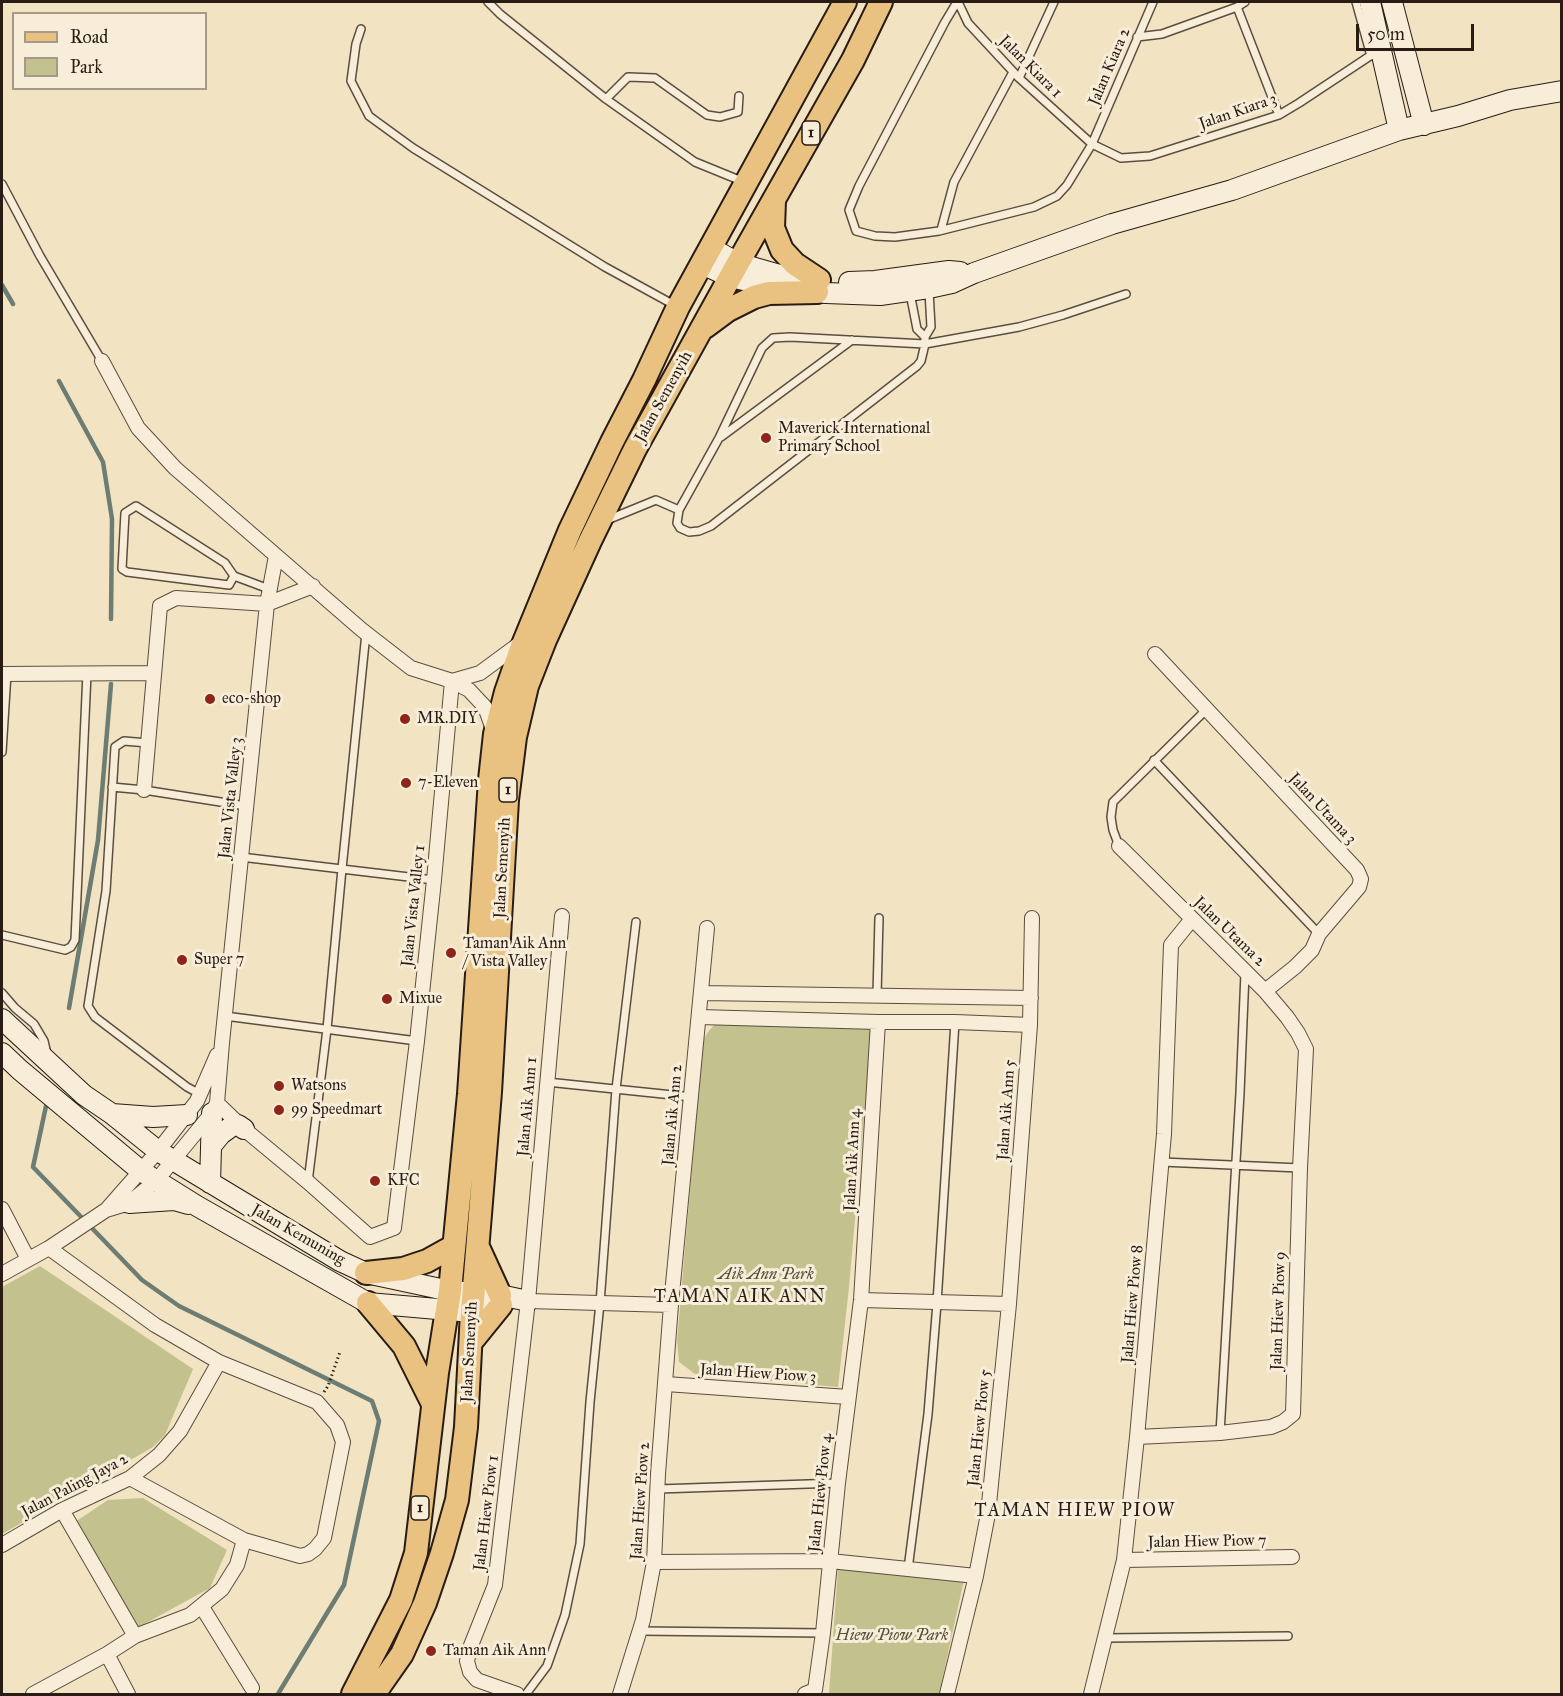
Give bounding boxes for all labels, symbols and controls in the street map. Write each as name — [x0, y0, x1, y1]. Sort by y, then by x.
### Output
legend — [12, 12, 207, 90]
scale bar — [1359, 12, 1478, 50]
text: 50 m — [1367, 23, 1405, 45]
street label: Jalan Kiara 2 — [1085, 25, 1135, 109]
text: Road — [70, 26, 108, 48]
street label: Jalan Kiara 1 — [995, 32, 1065, 102]
text: Park — [70, 56, 103, 78]
street label: Jalan Kiara 3 — [1197, 90, 1279, 134]
road number: 1 — [802, 121, 820, 145]
street label: Jalan Semenyih — [631, 348, 697, 446]
place label: Maverick International Primary School — [778, 419, 930, 457]
marker: Maverick International Primary School — [759, 431, 773, 445]
place label: eco-shop — [222, 689, 281, 709]
marker: eco-shop — [203, 692, 217, 706]
place label: MR.DIY — [417, 709, 478, 729]
marker: MR.DIY — [398, 712, 412, 726]
street label: Jalan Vista Valley 3 — [215, 736, 247, 860]
street label: Jalan Utama 3 — [1284, 769, 1360, 849]
place label: 7-Eleven — [418, 773, 478, 793]
marker: 7-Eleven — [399, 776, 413, 790]
road number: 1 — [499, 778, 517, 802]
street label: Jalan Semenyih — [491, 817, 515, 919]
street label: Jalan Vista Valley 1 — [398, 844, 430, 968]
street label: Jalan Utama 2 — [1189, 893, 1269, 971]
place label: Taman Aik Ann / Vista Valley — [463, 934, 566, 972]
marker: Taman Aik Ann / Vista Valley — [444, 946, 458, 960]
place label: Super 7 — [194, 950, 244, 970]
marker: Super 7 — [175, 953, 189, 967]
place label: Mixue — [399, 989, 442, 1009]
marker: Mixue — [380, 992, 394, 1006]
street label: Jalan Aik Ann 1 — [514, 1056, 542, 1158]
street label: Jalan Aik Ann 5 — [994, 1059, 1020, 1161]
street label: Jalan Aik Ann 2 — [659, 1064, 687, 1166]
place label: Watsons — [291, 1076, 346, 1096]
marker: Watsons — [272, 1079, 286, 1093]
place label: 99 Speedmart — [291, 1100, 382, 1120]
marker: 99 Speedmart — [272, 1103, 286, 1117]
street label: Jalan Aik Ann 4 — [841, 1108, 865, 1212]
place label: KFC — [387, 1171, 420, 1191]
marker: KFC — [368, 1174, 382, 1188]
street label: Jalan Kemuning — [248, 1200, 348, 1270]
street label: Jalan Hiew Piow 8 — [1118, 1244, 1148, 1364]
street label: Jalan Hiew Piow 9 — [1267, 1251, 1291, 1371]
park label: Aik Ann Park — [718, 1265, 814, 1285]
district label: TAMAN AIK ANN — [654, 1287, 826, 1309]
street label: Jalan Semenyih — [458, 1301, 482, 1403]
street label: Jalan Hiew Piow 3 — [699, 1360, 817, 1388]
street label: Jalan Hiew Piow 5 — [964, 1368, 996, 1488]
street label: Jalan Hiew Piow 4 — [805, 1433, 837, 1553]
street label: Jalan Hiew Piow 2 — [627, 1441, 655, 1561]
street label: Jalan Paling Jaya 2 — [18, 1450, 132, 1522]
street label: Jalan Hiew Piow 1 — [470, 1454, 504, 1572]
road number: 1 — [411, 1496, 429, 1520]
district label: TAMAN HIEW PIOW — [974, 1501, 1176, 1523]
street label: Jalan Hiew Piow 7 — [1147, 1531, 1267, 1553]
park label: Hiew Piow Park — [836, 1626, 948, 1646]
place label: Taman Aik Ann — [443, 1641, 546, 1661]
marker: Taman Aik Ann — [424, 1644, 438, 1658]

